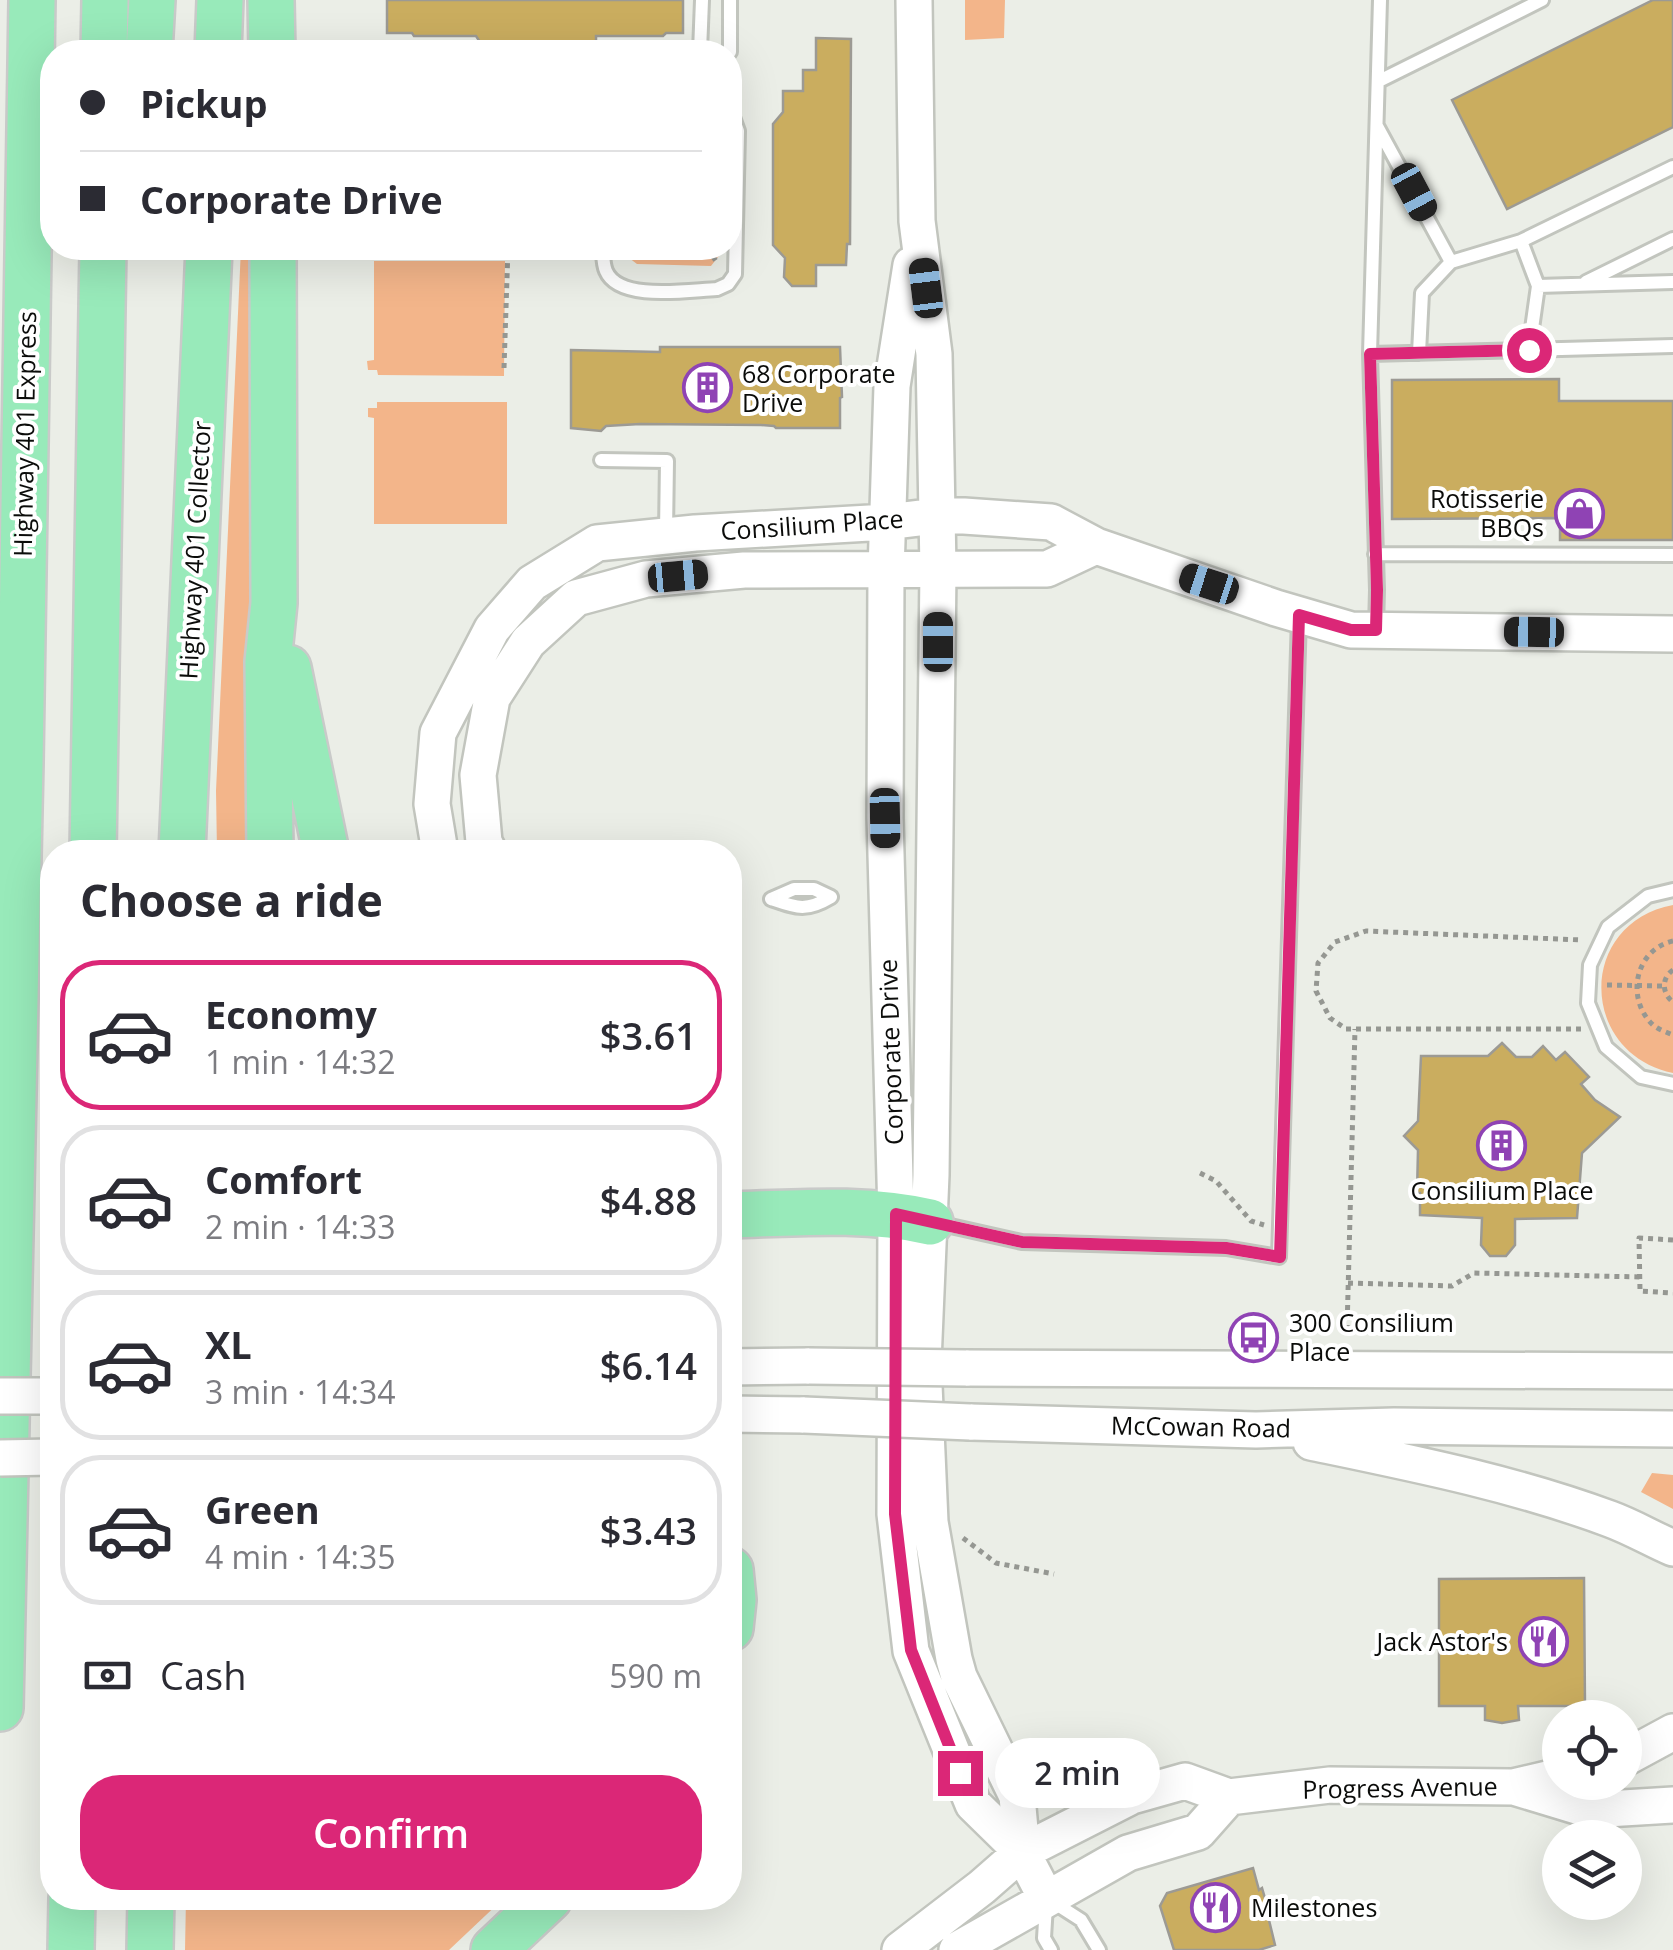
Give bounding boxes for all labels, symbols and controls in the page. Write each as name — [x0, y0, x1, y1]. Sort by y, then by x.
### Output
text: Pickup — [140, 77, 268, 129]
car — [1387, 158, 1441, 226]
text: Corporate Drive — [140, 173, 443, 225]
car — [907, 256, 945, 320]
street label: Highway 401 Express — [5, 311, 43, 557]
route start — [1507, 328, 1552, 373]
place label: 68 Corporate Drive — [742, 356, 895, 419]
building icon: 68 Corporate Drive — [681, 362, 733, 414]
street label: Highway 401 Collector — [170, 420, 218, 680]
place label: Rotisserie BBQs — [1430, 481, 1544, 544]
shop icon: Rotisserie BBQs — [1553, 487, 1605, 539]
street label: Consilium Place — [719, 501, 904, 547]
car — [647, 558, 709, 594]
car — [1176, 560, 1242, 608]
car — [923, 612, 953, 672]
car — [1504, 616, 1564, 648]
car — [869, 788, 901, 848]
text: Choose a ride — [80, 869, 383, 930]
street label: Corporate Drive — [870, 958, 910, 1146]
text: Economy — [205, 988, 377, 1040]
icon: car — [85, 990, 175, 1080]
text: $3.61 — [600, 1009, 697, 1061]
text: 1 min · 14:32 — [205, 1040, 396, 1083]
building icon: Consilium Place — [1476, 1119, 1528, 1171]
text: Comfort — [205, 1153, 362, 1205]
icon: car — [85, 1155, 175, 1245]
place label: Consilium Place — [1410, 1173, 1594, 1207]
text: $4.88 — [600, 1174, 697, 1226]
text: 2 min · 14:33 — [205, 1205, 396, 1248]
place label: 300 Consilium Place — [1289, 1305, 1454, 1368]
bus stop icon: 300 Consilium Place — [1228, 1311, 1280, 1363]
text: XL — [205, 1318, 252, 1370]
icon: car — [85, 1320, 175, 1410]
text: $6.14 — [600, 1339, 697, 1391]
text: 3 min · 14:34 — [205, 1370, 396, 1413]
street label: McCowan Road — [1111, 1407, 1291, 1445]
text: Green — [205, 1483, 320, 1535]
icon: car — [85, 1485, 175, 1575]
text: $3.43 — [600, 1504, 697, 1556]
text: 4 min · 14:35 — [205, 1535, 396, 1578]
restaurant icon: Jack Astor's — [1517, 1616, 1569, 1668]
place label: Jack Astor's — [1375, 1624, 1508, 1658]
icon: cash — [80, 1648, 135, 1703]
text: Cash — [160, 1649, 246, 1701]
text: 590 m — [609, 1654, 702, 1697]
map controls — [1542, 1700, 1642, 1920]
button: locate — [1542, 1700, 1642, 1800]
callout: 2 min — [995, 1738, 1160, 1808]
route end — [938, 1751, 983, 1796]
text: 2 min — [1034, 1751, 1121, 1794]
street label: Progress Avenue — [1302, 1768, 1498, 1806]
button: Confirm — [80, 1775, 702, 1890]
button: layers — [1542, 1820, 1642, 1920]
restaurant icon: Milestones — [1190, 1882, 1242, 1934]
place label: Milestones — [1251, 1890, 1377, 1924]

